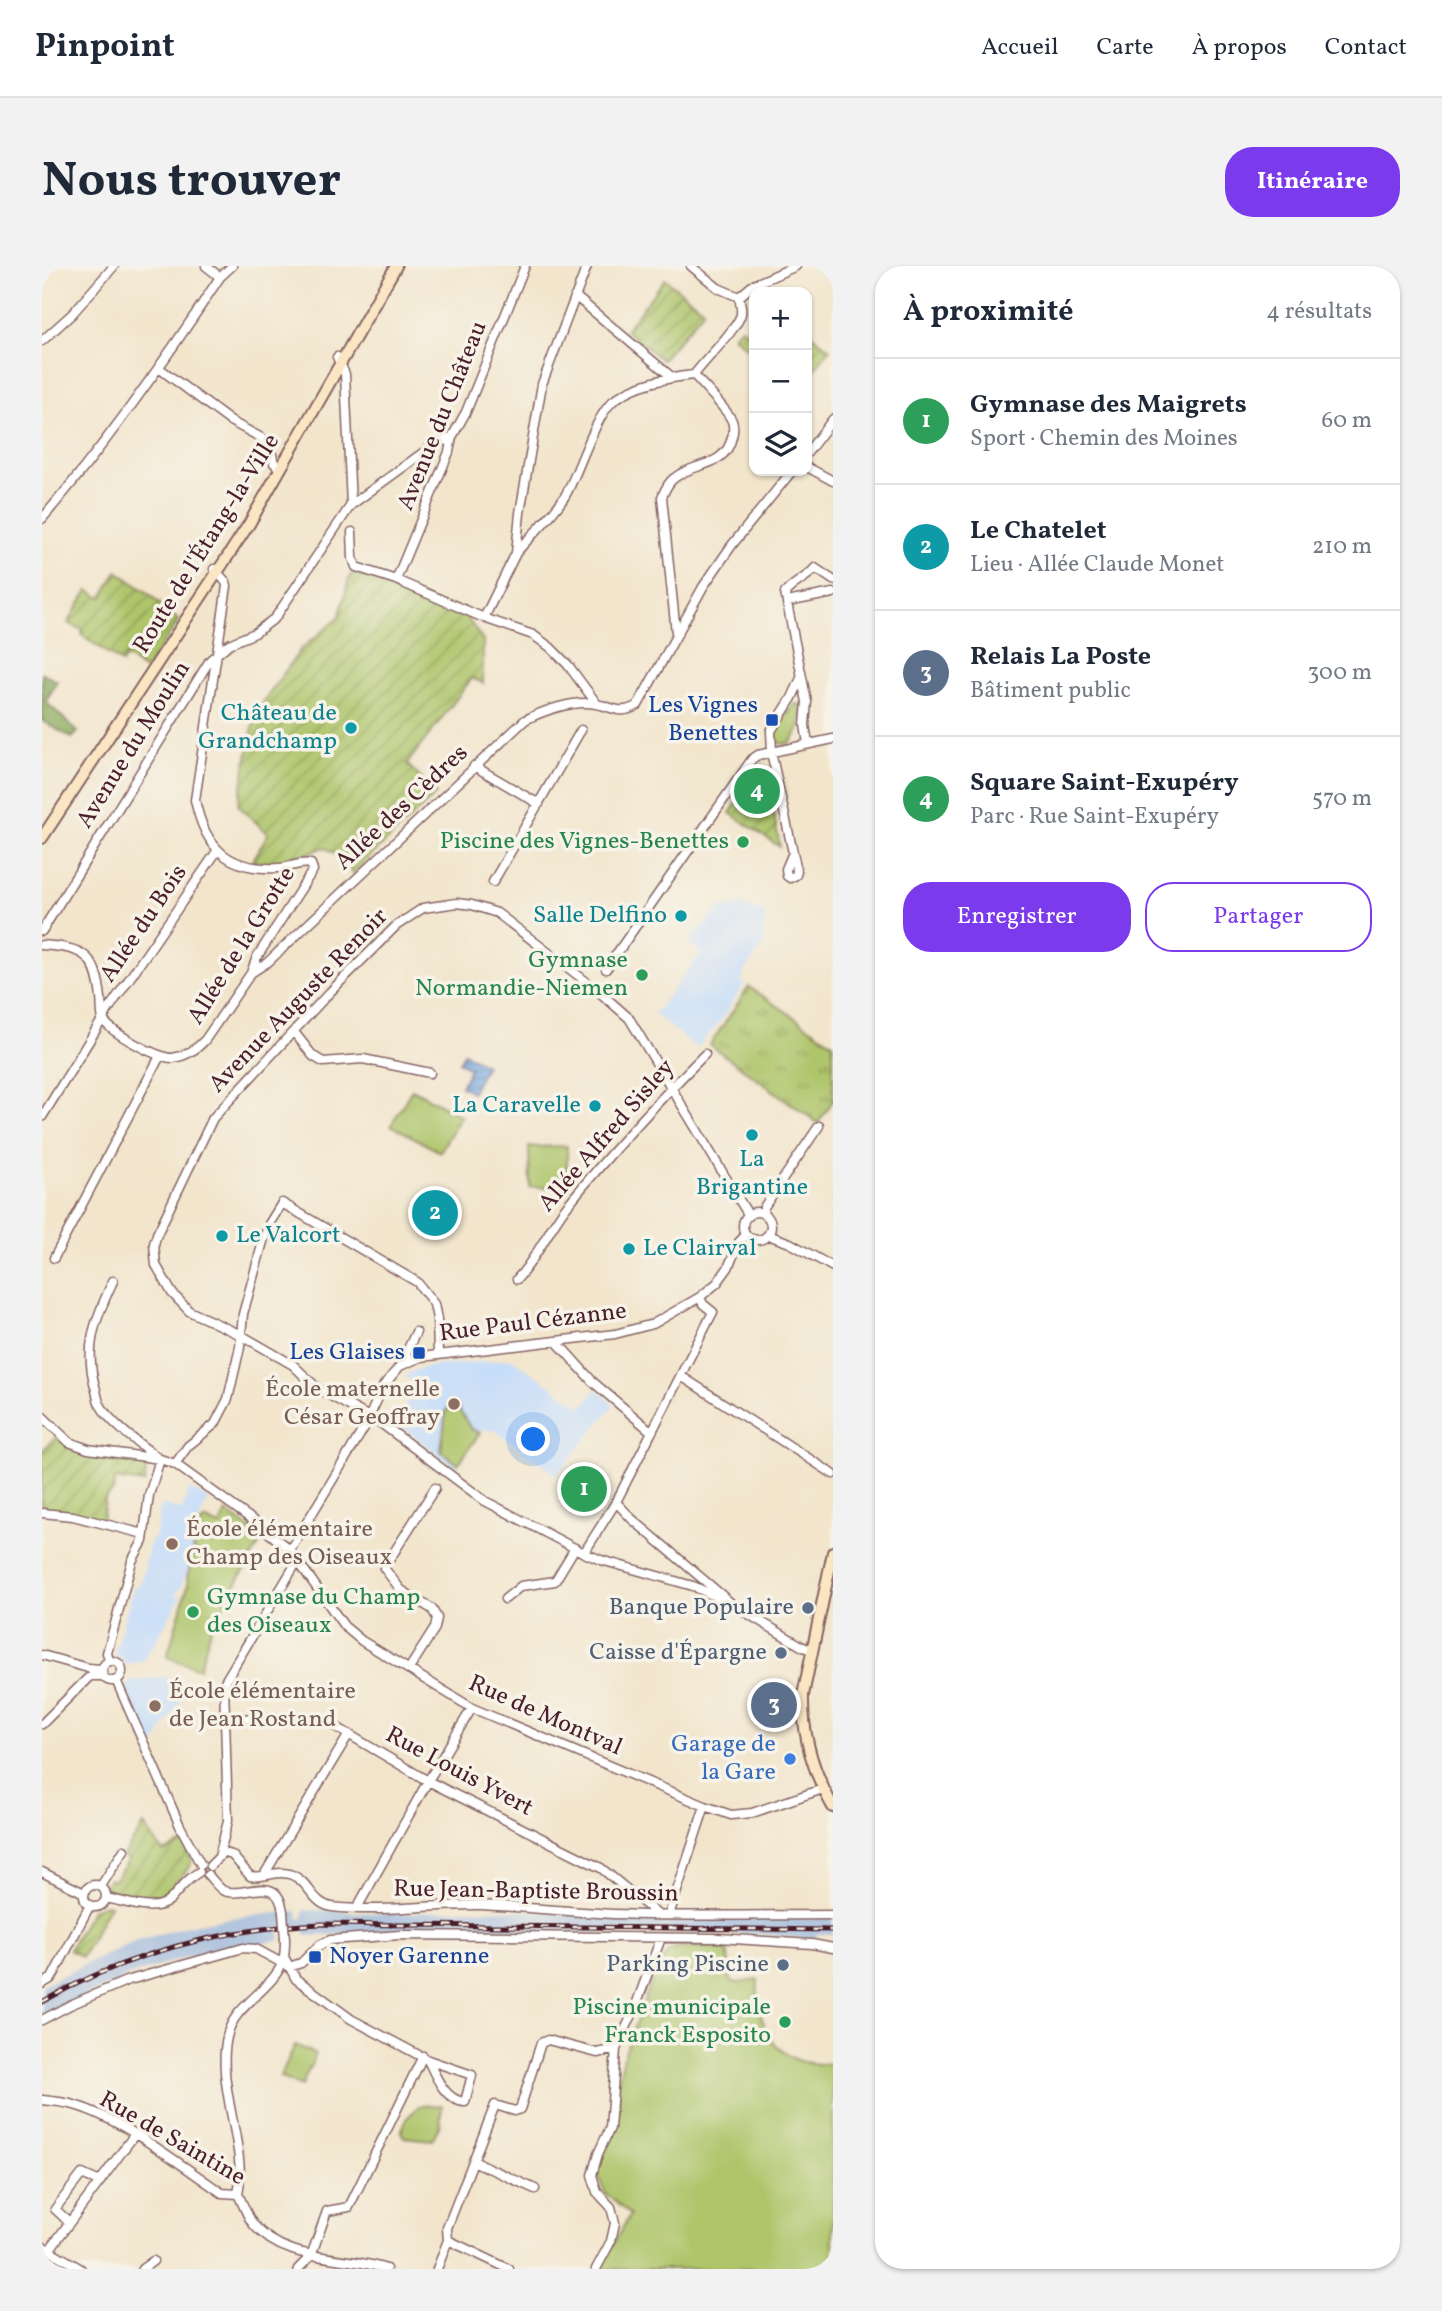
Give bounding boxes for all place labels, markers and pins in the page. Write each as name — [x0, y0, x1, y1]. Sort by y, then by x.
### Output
place label: Les Vignes Benettes — [648, 689, 758, 751]
place label: Château de Grandchamp — [198, 697, 337, 759]
marker: Les Vignes Benettes — [764, 712, 780, 728]
marker: Château de Grandchamp — [343, 720, 359, 736]
pin: 4 — [734, 765, 780, 817]
place label: Piscine des Vignes-Benettes — [440, 825, 729, 859]
marker: Piscine des Vignes-Benettes — [735, 834, 751, 850]
place label: Salle Delfino — [533, 899, 667, 933]
marker: Salle Delfino — [673, 908, 689, 924]
place label: Gymnase Normandie-Niemen — [415, 944, 628, 1006]
marker: Gymnase Normandie-Niemen — [634, 967, 650, 983]
place label: La Caravelle — [452, 1089, 581, 1123]
marker: La Caravelle — [587, 1098, 603, 1114]
marker: La Brigantine — [744, 1127, 760, 1143]
place label: La Brigantine — [696, 1143, 808, 1205]
pin: 2 — [412, 1187, 458, 1239]
place label: Le Valcort — [236, 1219, 340, 1253]
marker: Le Valcort — [214, 1228, 230, 1244]
place label: Le Clairval — [643, 1232, 757, 1266]
marker: Le Clairval — [621, 1241, 637, 1257]
place label: Les Glaises — [289, 1336, 405, 1370]
marker: Les Glaises — [411, 1345, 427, 1361]
place label: École maternelle César Geoffray — [265, 1373, 440, 1435]
marker: École maternelle César Geoffray — [446, 1396, 462, 1412]
pin: 1 — [561, 1463, 607, 1515]
place label: École élémentaire Champ des Oiseaux — [186, 1513, 392, 1575]
marker: École élémentaire Champ des Oiseaux — [164, 1536, 180, 1552]
place label: Gymnase du Champ des Oiseaux — [207, 1581, 420, 1643]
place label: Banque Populaire — [609, 1591, 794, 1625]
marker: Banque Populaire — [800, 1600, 816, 1616]
marker: Gymnase du Champ des Oiseaux — [185, 1604, 201, 1620]
place label: Caisse d'Épargne — [589, 1636, 767, 1670]
marker: Caisse d'Épargne — [773, 1645, 789, 1661]
place label: École élémentaire de Jean Rostand — [169, 1675, 356, 1737]
pin: 3 — [751, 1679, 797, 1731]
marker: École élémentaire de Jean Rostand — [147, 1698, 163, 1714]
place label: Garage de la Gare — [671, 1728, 776, 1790]
marker: Garage de la Gare — [782, 1751, 798, 1767]
place label: Noyer Garenne — [329, 1940, 489, 1974]
place label: Parking Piscine — [606, 1948, 769, 1982]
marker: Noyer Garenne — [307, 1949, 323, 1965]
marker: Parking Piscine — [775, 1957, 791, 1973]
place label: Piscine municipale Franck Esposito — [573, 1991, 771, 2053]
marker: Piscine municipale Franck Esposito — [777, 2014, 793, 2030]

